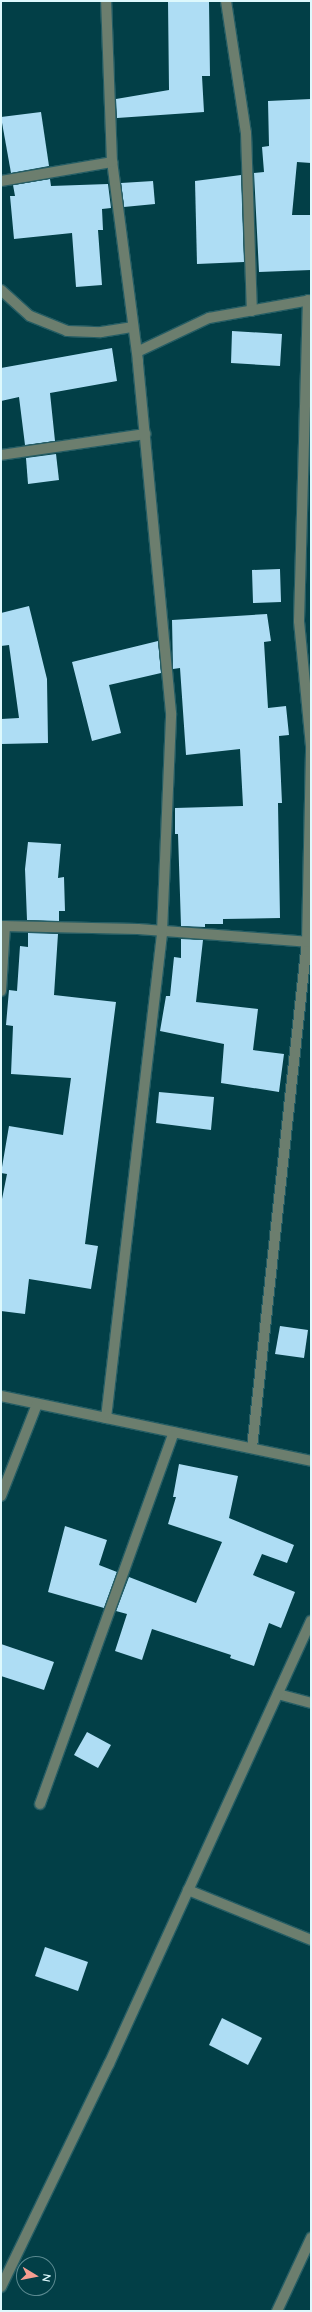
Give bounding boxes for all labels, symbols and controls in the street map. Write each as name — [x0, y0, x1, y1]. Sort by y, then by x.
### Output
north arrow — [16, 2256, 56, 2296]
text: N — [39, 2273, 54, 2283]

